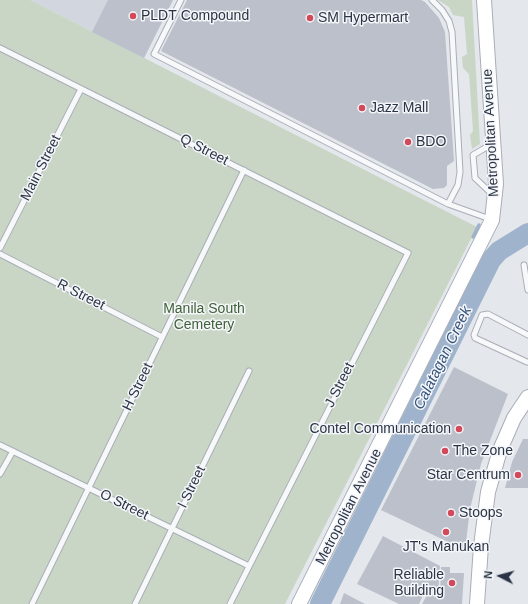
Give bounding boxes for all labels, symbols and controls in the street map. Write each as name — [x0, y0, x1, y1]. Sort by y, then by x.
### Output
place label: PLDT Compound — [141, 8, 249, 24]
place label: SM Hypermart — [318, 10, 408, 26]
marker: PLDT Compound — [128, 11, 138, 21]
marker: SM Hypermart — [305, 13, 315, 23]
street label: Metropolitan Avenue — [479, 69, 503, 197]
place label: Jazz Mall — [370, 100, 428, 116]
marker: Jazz Mall — [357, 103, 367, 113]
street label: Q Street — [177, 131, 231, 169]
street label: Main Street — [17, 132, 65, 204]
place label: BDO — [416, 134, 446, 150]
marker: BDO — [403, 137, 413, 147]
street label: R Street — [54, 276, 108, 314]
park label: Manila South Cemetery — [163, 301, 245, 334]
water label: Calatagan Creek — [410, 303, 476, 413]
street label: H Street — [119, 360, 157, 414]
street label: J Street — [322, 360, 358, 410]
place label: Contel Communication — [309, 421, 451, 437]
marker: Contel Communication — [454, 424, 464, 434]
place label: The Zone — [453, 443, 513, 459]
street label: Metropolitan Avenue — [312, 446, 386, 568]
marker: The Zone — [440, 446, 450, 456]
street label: I Street — [175, 463, 209, 511]
place label: Star Centrum — [427, 467, 510, 483]
marker: Star Centrum — [513, 470, 523, 480]
street label: O Street — [97, 486, 151, 524]
place label: Stoops — [459, 505, 503, 521]
marker: Stoops — [446, 508, 456, 518]
marker: JT's Manukan — [441, 527, 451, 537]
place label: JT's Manukan — [403, 539, 489, 555]
north arrow — [480, 556, 520, 596]
place label: Reliable Building — [393, 567, 444, 600]
text: N — [482, 570, 494, 579]
marker: Reliable Building — [447, 578, 457, 588]

